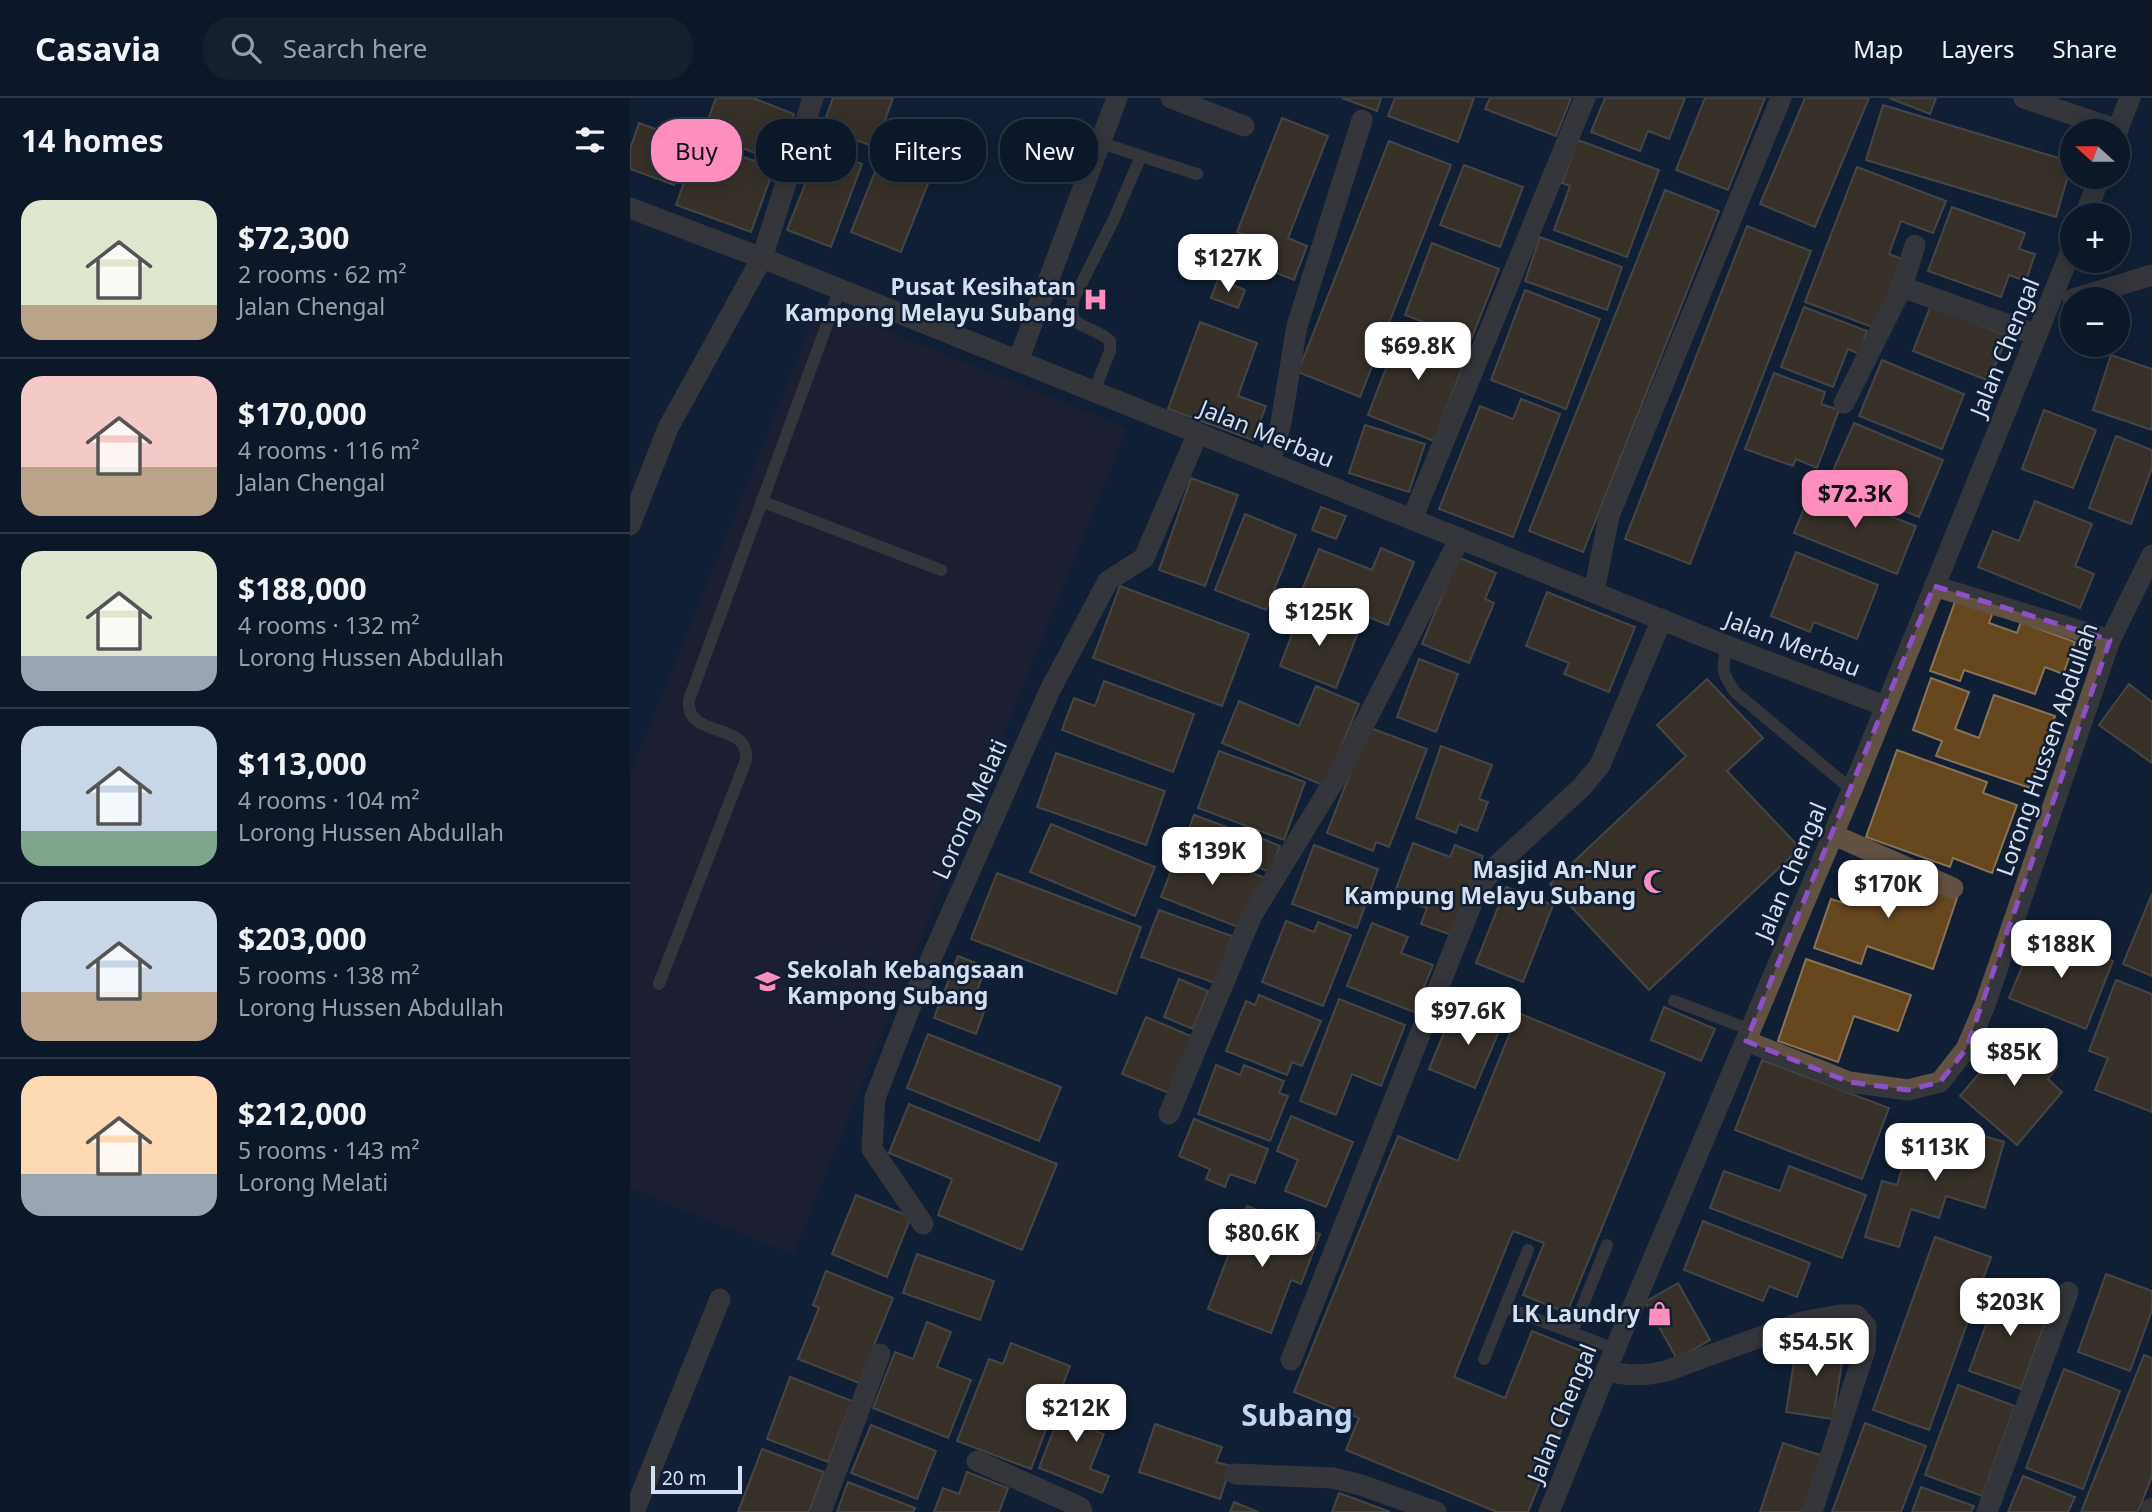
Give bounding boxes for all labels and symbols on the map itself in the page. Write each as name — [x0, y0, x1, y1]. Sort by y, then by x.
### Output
north arrow — [2060, 119, 2130, 189]
pin: $127K — [1179, 234, 1277, 294]
place label: Pusat Kesihatan Kampong Melayu Subang — [785, 270, 1076, 328]
street label: Jalan Chengal — [1961, 273, 2046, 423]
hospital icon: Pusat Kesihatan Kampong Melayu Subang — [1082, 285, 1110, 313]
pin: $69.8K — [1361, 322, 1475, 382]
street label: Jalan Merbau — [1193, 391, 1339, 475]
pin: $72.3K — [1798, 470, 1912, 530]
pin: $125K — [1270, 588, 1368, 648]
street label: Jalan Merbau — [1719, 602, 1865, 684]
street label: Lorong Hussen Abdullah — [1988, 618, 2104, 880]
street label: Lorong Melati — [924, 734, 1014, 884]
street label: Jalan Chengal — [1746, 797, 1833, 947]
pin: $139K — [1163, 828, 1261, 887]
place label: Masjid An-Nur Kampung Melayu Subang — [1344, 853, 1636, 911]
pin: $170K — [1839, 860, 1937, 920]
mosque icon: Masjid An-Nur Kampung Melayu Subang — [1642, 868, 1670, 896]
pin: $188K — [2012, 920, 2110, 980]
place label: Sekolah Kebangsaan Kampong Subang — [787, 953, 1024, 1011]
school or university icon: Sekolah Kebangsaan Kampong Subang — [753, 968, 781, 996]
pin: $97.6K — [1411, 988, 1525, 1047]
pin: $85K — [1973, 1028, 2055, 1088]
pin: $113K — [1886, 1124, 1984, 1183]
pin: $80.6K — [1205, 1210, 1319, 1269]
pin: $203K — [1961, 1278, 2059, 1338]
place label: LK Laundry — [1511, 1297, 1641, 1329]
shop icon: LK Laundry — [1646, 1299, 1674, 1327]
pin: $54.5K — [1759, 1318, 1873, 1378]
street label: Jalan Chengal — [1518, 1339, 1603, 1489]
pin: $212K — [1027, 1384, 1125, 1444]
district label: Subang — [1241, 1394, 1353, 1435]
scale bar — [651, 1463, 742, 1495]

